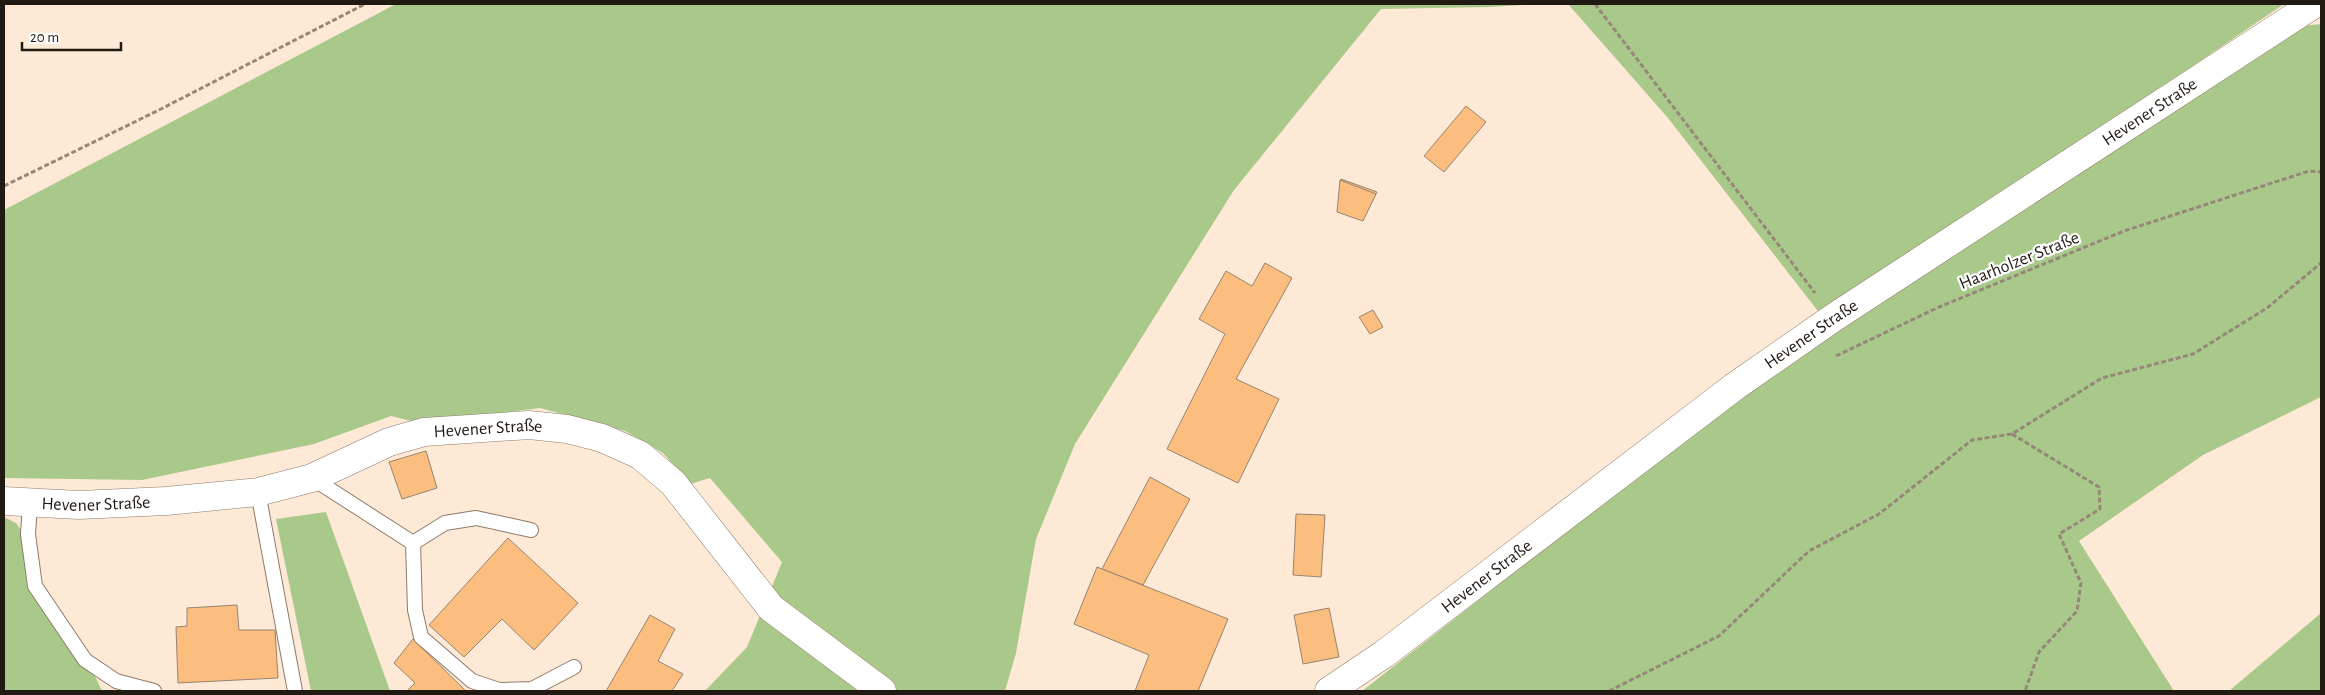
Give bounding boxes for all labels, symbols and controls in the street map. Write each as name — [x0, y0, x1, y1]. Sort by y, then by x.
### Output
scale bar — [22, 20, 121, 52]
text: 20 m — [30, 30, 59, 45]
street label: Hevener Straße — [2099, 75, 2200, 150]
street label: Haarholzer Straße — [1957, 229, 2082, 293]
street label: Hevener Straße — [1761, 296, 1861, 373]
street label: Hevener Straße — [433, 417, 543, 441]
street label: Hevener Straße — [41, 494, 151, 515]
street label: Hevener Straße — [1438, 537, 1536, 617]

